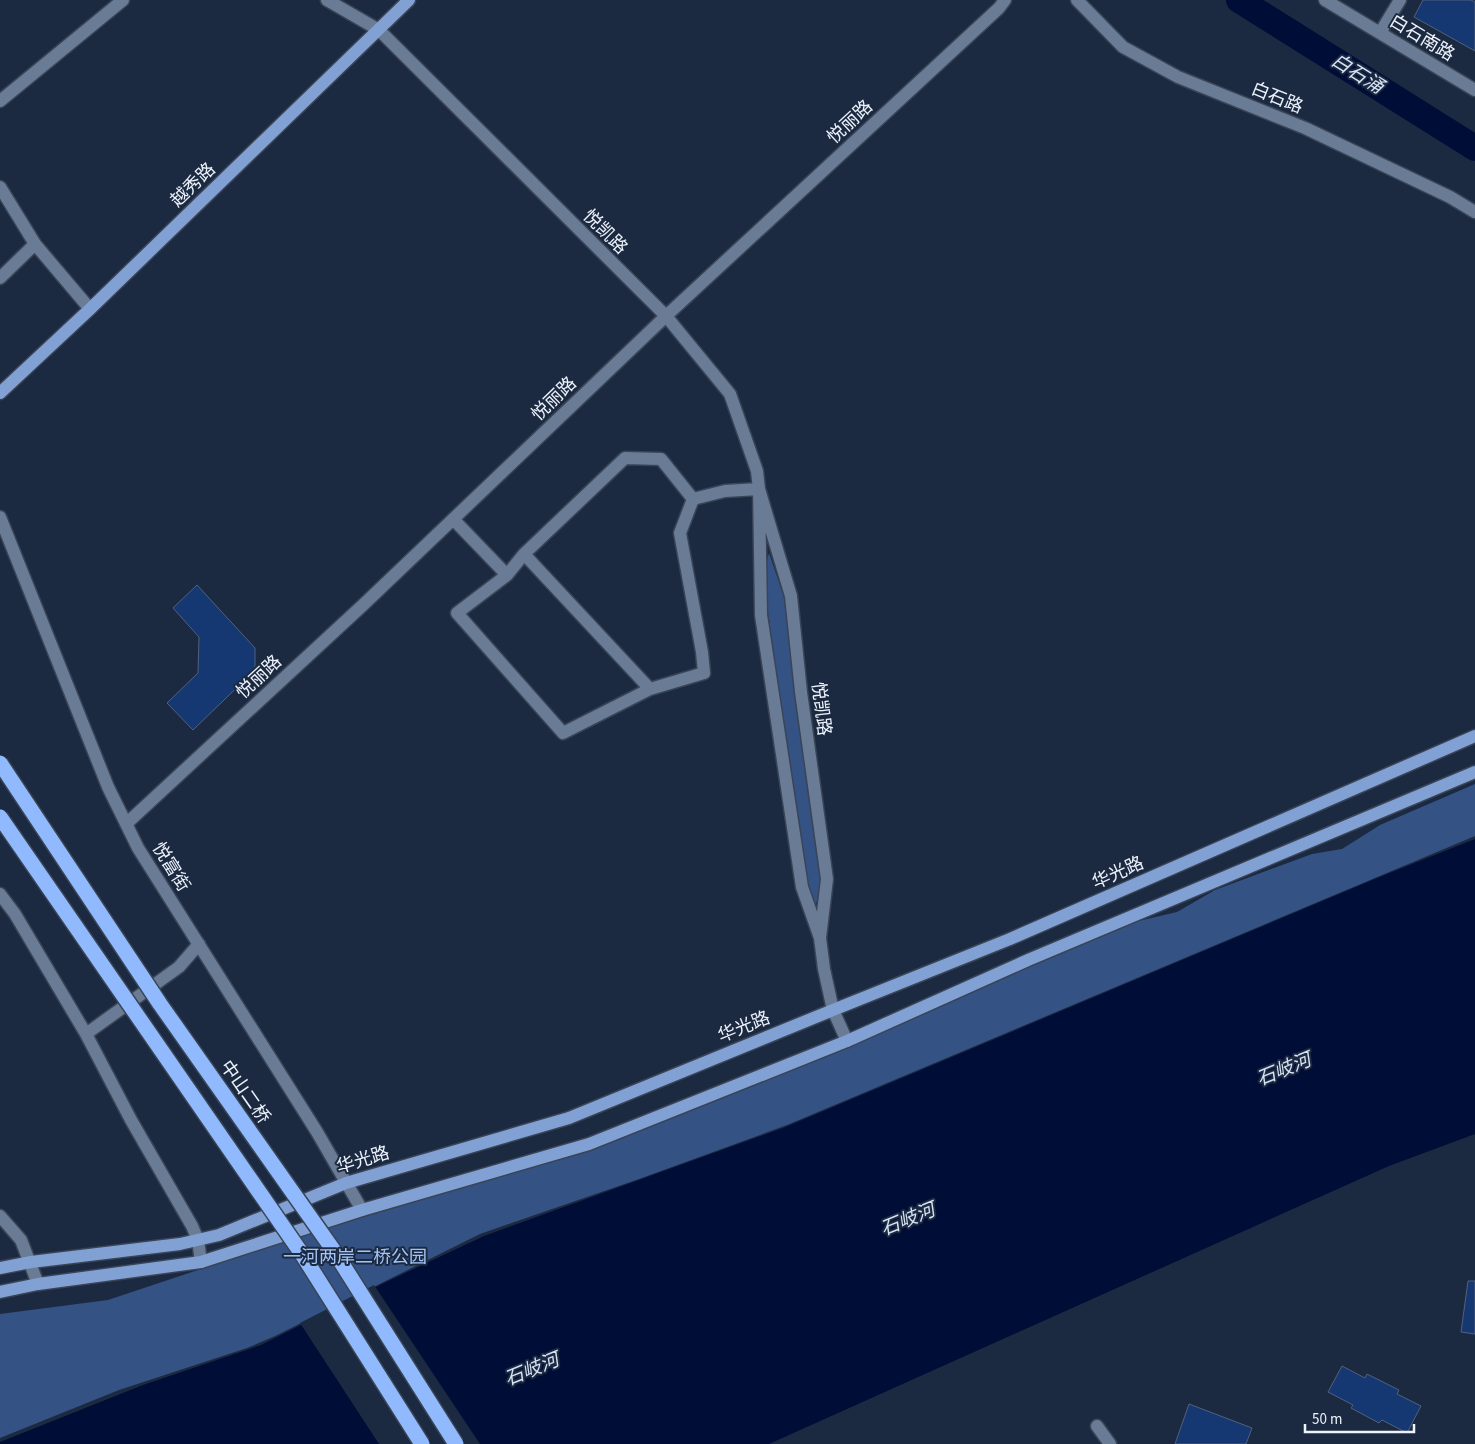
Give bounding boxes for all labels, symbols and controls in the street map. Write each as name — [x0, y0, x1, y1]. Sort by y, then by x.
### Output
street label: 白石南路 — [1385, 9, 1459, 67]
water label: 白石涌 — [1326, 47, 1390, 102]
street label: 白石路 — [1247, 76, 1307, 120]
street label: 悦丽路 — [822, 94, 878, 150]
street label: 越秀路 — [165, 157, 221, 213]
street label: 悦凯路 — [577, 204, 633, 260]
street label: 悦丽路 — [526, 371, 582, 427]
street label: 悦丽路 — [231, 649, 287, 705]
street label: 悦凯路 — [805, 681, 837, 737]
street label: 悦富街 — [146, 837, 196, 897]
street label: 华光路 — [1088, 851, 1148, 895]
street label: 华光路 — [714, 1005, 774, 1049]
water label: 石岐河 — [1253, 1045, 1319, 1093]
street label: 中山二桥 — [214, 1055, 276, 1129]
street label: 华光路 — [334, 1140, 392, 1180]
water label: 石岐河 — [877, 1195, 943, 1243]
park label: 一河两岸二桥公园 — [283, 1245, 427, 1270]
water label: 石岐河 — [501, 1345, 567, 1393]
scale bar — [1305, 1402, 1414, 1434]
text: 50 m — [1312, 1409, 1342, 1430]

